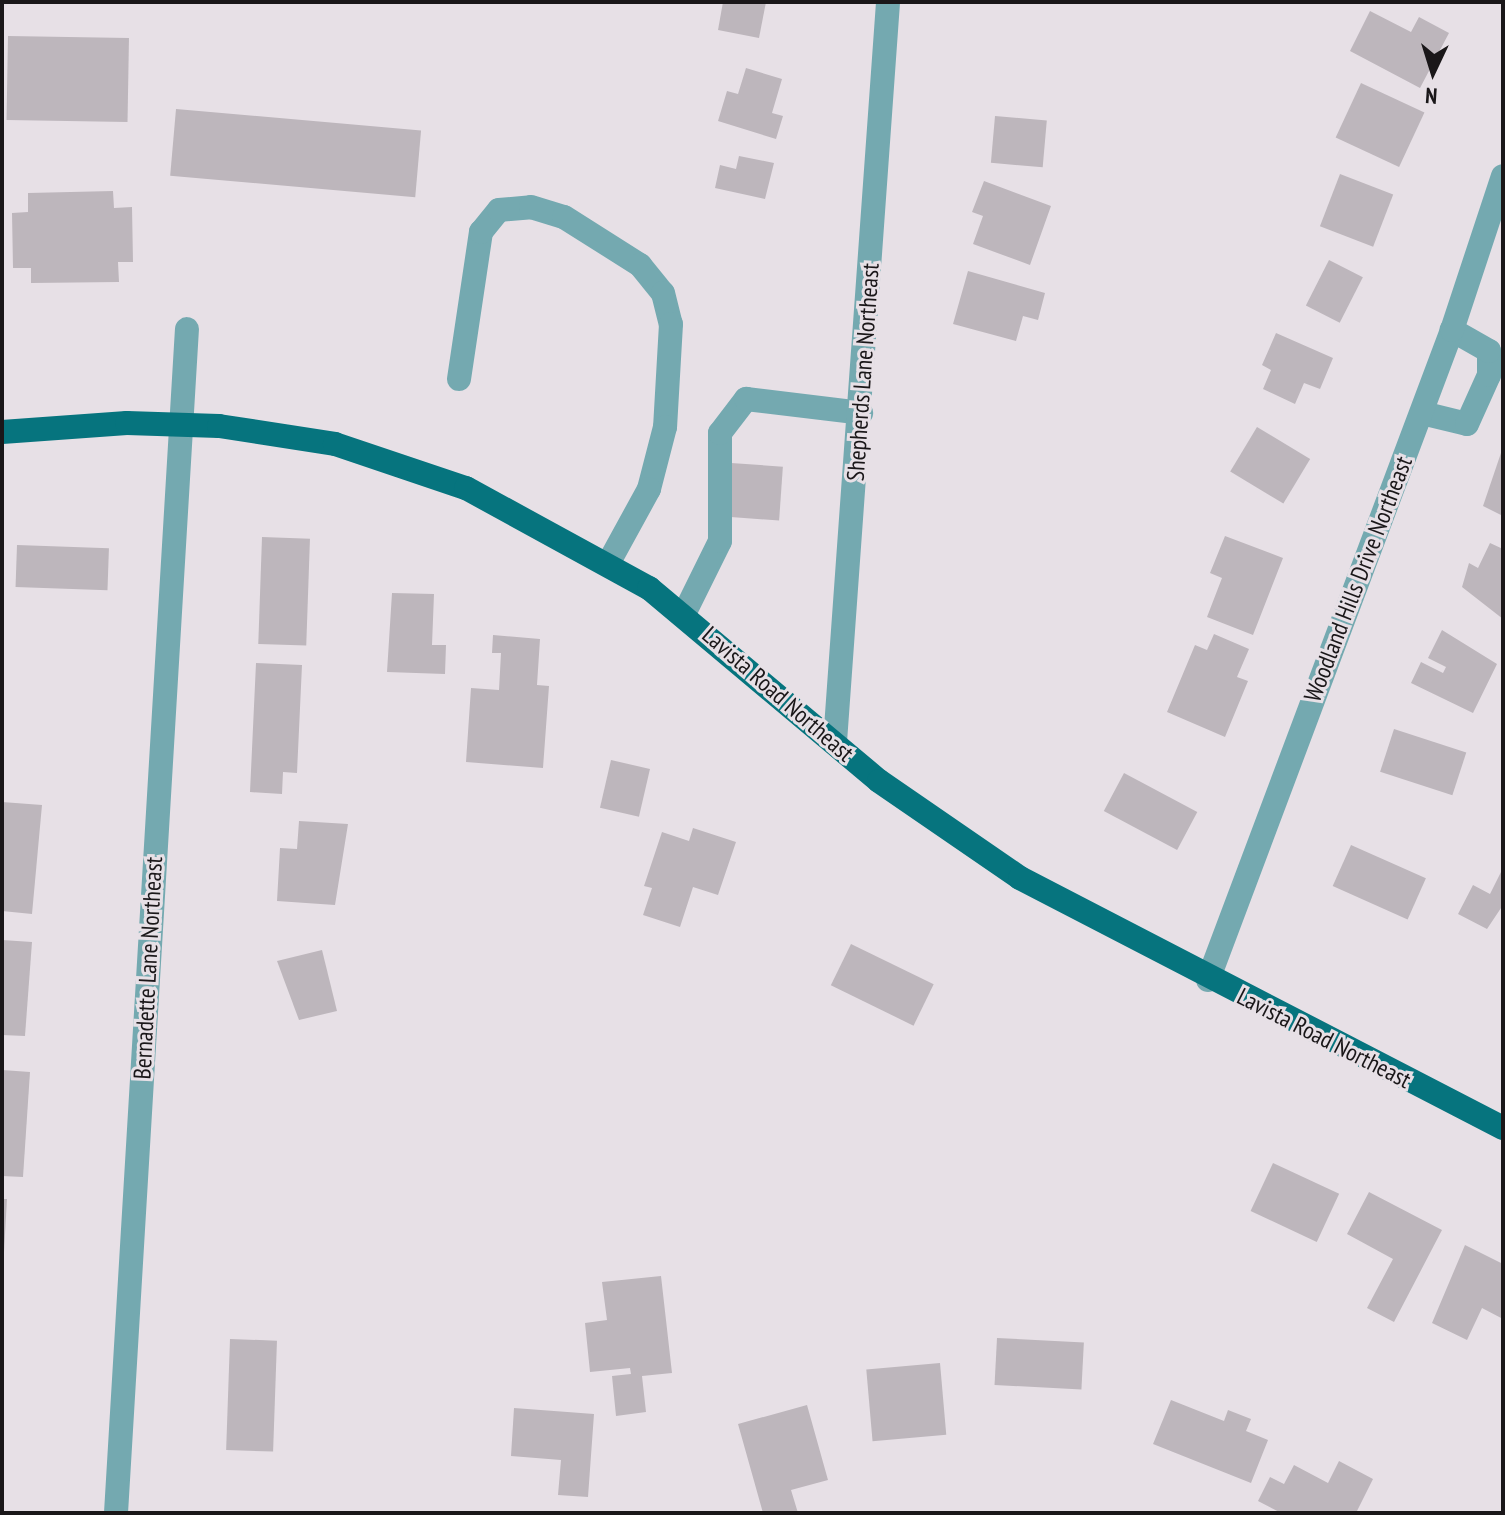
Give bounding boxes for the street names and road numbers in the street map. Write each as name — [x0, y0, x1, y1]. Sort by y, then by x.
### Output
street label: Shepherds Lane Northeast — [841, 262, 885, 482]
street label: Woodland Hills Drive Northeast — [1298, 452, 1418, 706]
street label: Lavista Road Northeast — [696, 620, 860, 768]
street label: Bernadette Lane Northeast — [128, 856, 168, 1080]
street label: Lavista Road Northeast — [1232, 982, 1416, 1094]

